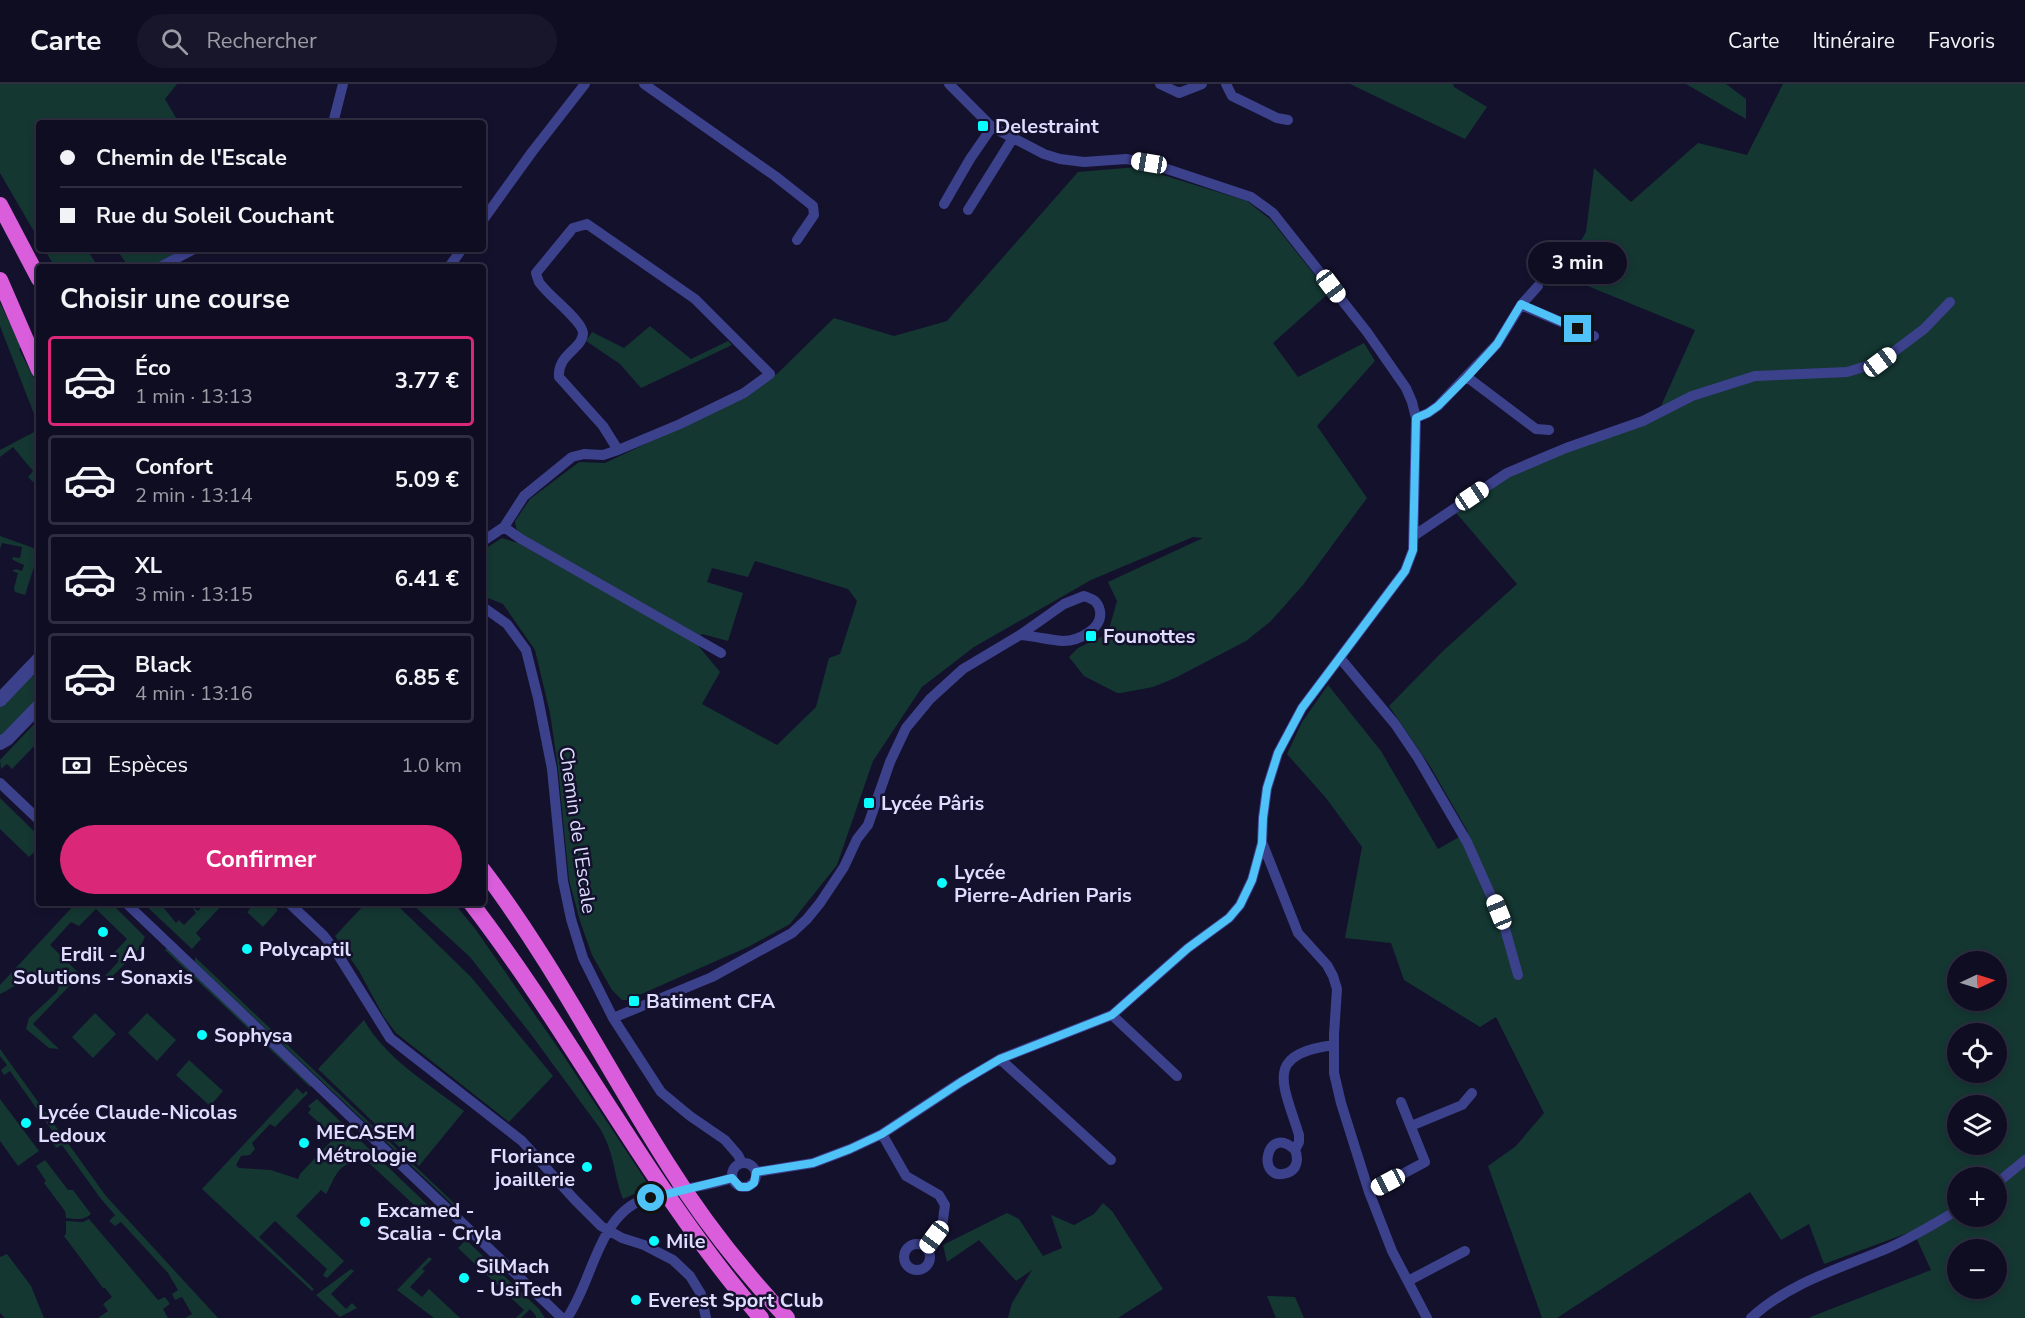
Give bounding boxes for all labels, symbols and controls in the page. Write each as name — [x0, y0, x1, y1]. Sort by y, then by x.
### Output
search box — [137, 14, 557, 68]
text: Carte — [30, 22, 101, 60]
icon: search — [158, 25, 191, 58]
text: Rechercher — [206, 26, 317, 56]
text: Carte — [1728, 27, 1779, 55]
text: Itinéraire — [1812, 27, 1895, 55]
text: Favoris — [1928, 27, 1995, 55]
place label: Delestraint — [995, 113, 1099, 140]
marker: Delestraint — [976, 119, 990, 133]
text: Chemin de l'Escale — [96, 143, 287, 173]
car — [1130, 151, 1168, 175]
text: Rue du Soleil Couchant — [96, 201, 334, 231]
callout: 3 min — [1528, 242, 1628, 284]
text: 3 min — [1552, 249, 1603, 276]
car — [1313, 266, 1349, 306]
text: Choisir une course — [60, 281, 290, 318]
route end — [1564, 315, 1591, 342]
car — [1860, 344, 1900, 380]
text: Éco — [135, 353, 171, 383]
icon: car — [63, 354, 117, 408]
text: 3.77 € — [395, 366, 459, 396]
text: 1 min · 13:13 — [135, 383, 253, 410]
text: Confort — [135, 452, 213, 482]
icon: car — [63, 453, 117, 507]
text: 5.09 € — [395, 465, 459, 495]
car — [1452, 478, 1492, 514]
text: 2 min · 13:14 — [135, 482, 253, 509]
text: XL — [135, 551, 162, 581]
icon: car — [63, 552, 117, 606]
text: 6.41 € — [395, 564, 459, 594]
text: 3 min · 13:15 — [135, 581, 253, 608]
place label: Founottes — [1103, 623, 1196, 650]
marker: Founottes — [1084, 629, 1098, 643]
text: Black — [135, 650, 191, 680]
icon: car — [63, 651, 117, 705]
text: 6.85 € — [395, 663, 459, 693]
text: 4 min · 13:16 — [135, 680, 253, 707]
street label: Chemin de l'Escale — [552, 745, 603, 915]
icon: cash — [60, 749, 93, 782]
text: Espèces — [108, 750, 188, 780]
text: 1.0 km — [401, 752, 462, 779]
place label: Lycée Pâris — [881, 790, 984, 817]
marker: Lycée Pâris — [862, 796, 876, 810]
button: Confirmer — [60, 825, 462, 894]
place label: Lycée Pierre-Adrien Paris — [954, 859, 1132, 909]
marker: Lycée Pierre-Adrien Paris — [935, 876, 949, 890]
car — [1484, 892, 1514, 932]
marker: Erdil - AJ Solutions - Sonaxis — [96, 925, 110, 939]
place label: Polycaptil — [259, 936, 351, 963]
place label: Erdil - AJ Solutions - Sonaxis — [13, 941, 193, 991]
marker: Polycaptil — [240, 942, 254, 956]
north arrow — [1947, 951, 2007, 1011]
map controls — [1947, 951, 2007, 1299]
place label: Batiment CFA — [646, 988, 775, 1015]
marker: Batiment CFA — [627, 994, 641, 1008]
place label: Sophysa — [214, 1022, 293, 1049]
button: locate — [1947, 1023, 2007, 1083]
marker: Sophysa — [195, 1028, 209, 1042]
button: layers — [1947, 1095, 2007, 1155]
place label: Lycée Claude-Nicolas Ledoux — [38, 1099, 237, 1149]
marker: Lycée Claude-Nicolas Ledoux — [19, 1116, 33, 1130]
place label: MECASEM Métrologie — [316, 1119, 417, 1169]
marker: MECASEM Métrologie — [297, 1136, 311, 1150]
place label: Floriance joaillerie — [490, 1143, 575, 1193]
marker: Floriance joaillerie — [580, 1160, 594, 1174]
car — [1368, 1166, 1408, 1198]
button: + — [1947, 1167, 2007, 1227]
route start — [637, 1184, 664, 1211]
place label: Excamed - Scalia - Cryla — [377, 1197, 502, 1247]
marker: Excamed - Scalia - Cryla — [358, 1215, 372, 1229]
car — [916, 1217, 952, 1257]
place label: Mile — [666, 1228, 706, 1255]
marker: Mile — [647, 1234, 661, 1248]
button: − — [1947, 1239, 2007, 1299]
place label: SilMach - UsiTech — [476, 1253, 563, 1303]
marker: SilMach - UsiTech — [457, 1271, 471, 1285]
place label: Everest Sport Club — [648, 1287, 823, 1314]
marker: Everest Sport Club — [629, 1293, 643, 1307]

